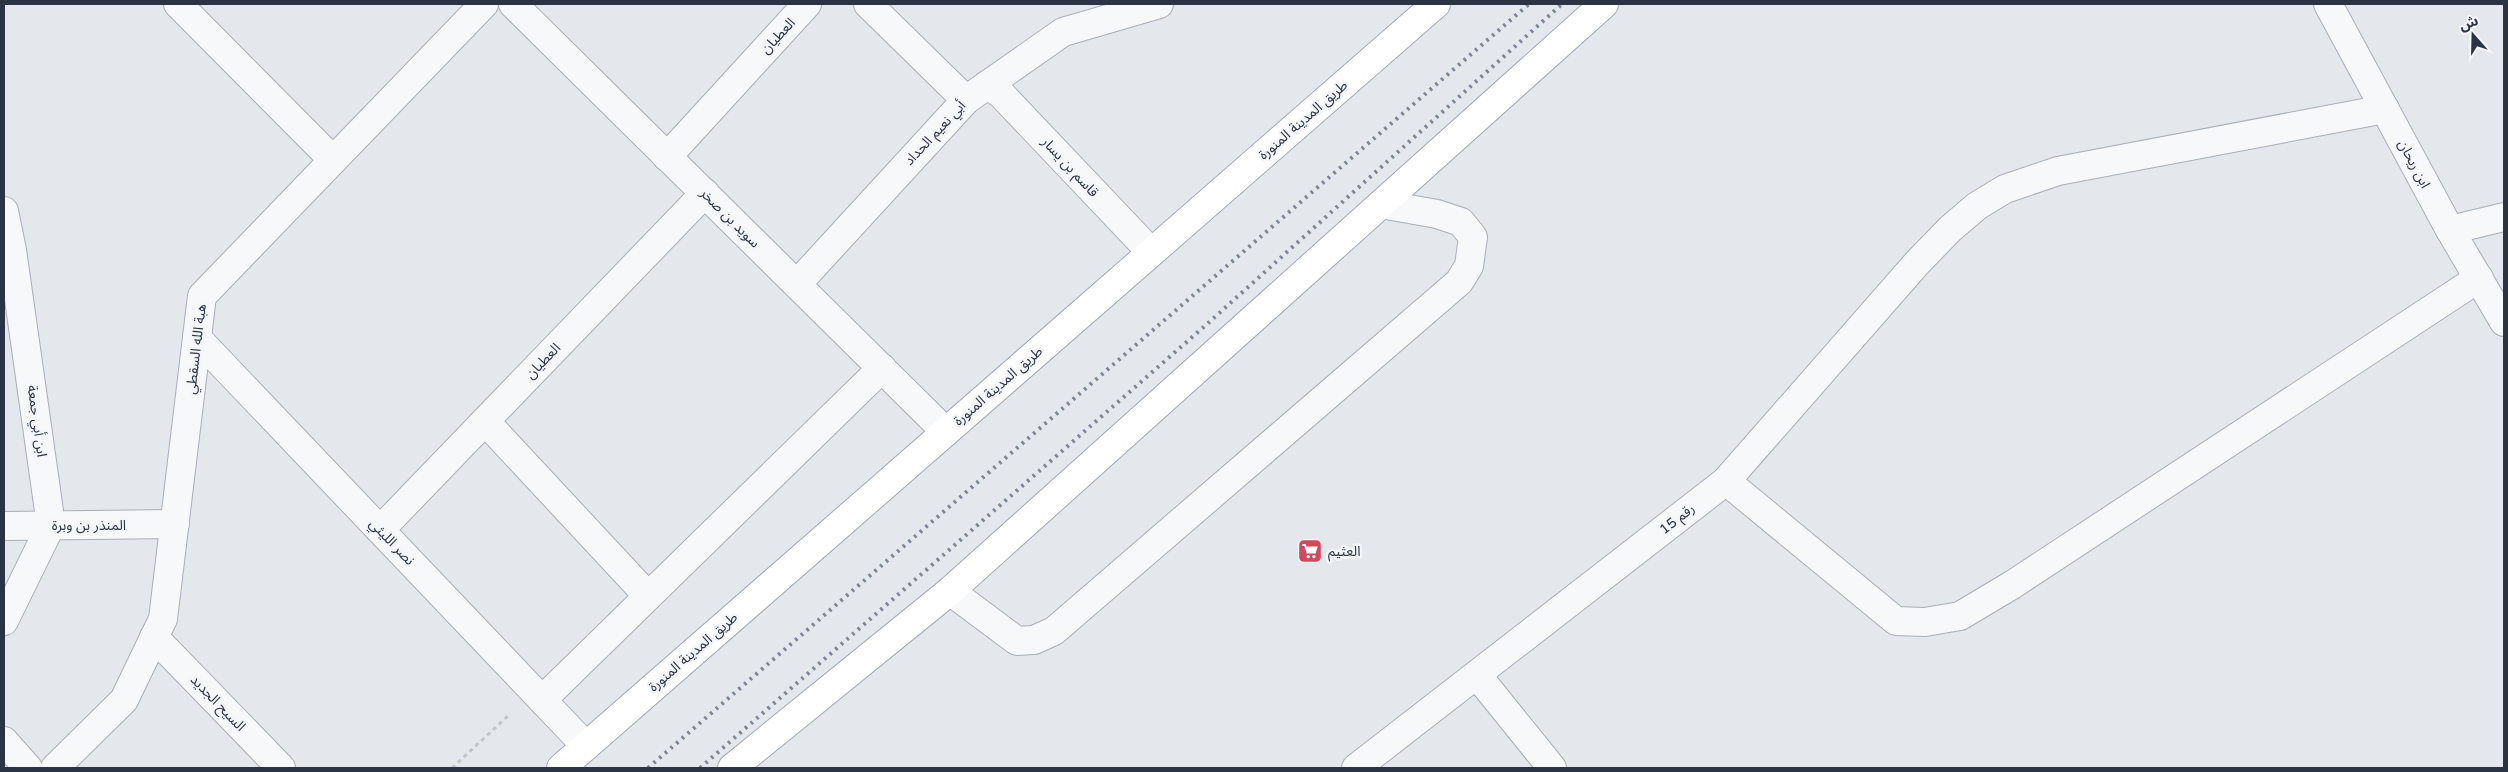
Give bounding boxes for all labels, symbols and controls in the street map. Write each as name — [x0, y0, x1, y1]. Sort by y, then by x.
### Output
north arrow — [2448, 10, 2498, 60]
text: ش — [2457, 12, 2481, 35]
street label: العطيان — [757, 14, 799, 58]
street label: طريق المدينة المنورة — [1255, 77, 1352, 164]
street label: أبي نعيم الحداد — [900, 96, 971, 170]
street label: قاسم بن يسار — [1036, 133, 1102, 202]
street label: ابن ريحان — [2394, 137, 2434, 191]
street label: سويد بن صخر — [696, 184, 763, 251]
street label: هبة الله السقطي — [182, 303, 212, 395]
street label: العطيان — [522, 340, 564, 382]
street label: طريق المدينة المنورة — [950, 343, 1047, 430]
street label: ابن أبي جمعة — [21, 384, 51, 458]
street label: رقم 15 — [1656, 500, 1699, 540]
street label: نصر الليثي — [364, 515, 418, 571]
street label: المنذر بن وبرة — [52, 517, 126, 534]
supermarket icon: العثيم — [1297, 538, 1323, 564]
place label: العثيم — [1328, 543, 1361, 562]
street label: طريق المدينة المنورة — [645, 609, 742, 696]
street label: السيح الجديد — [186, 671, 249, 736]

